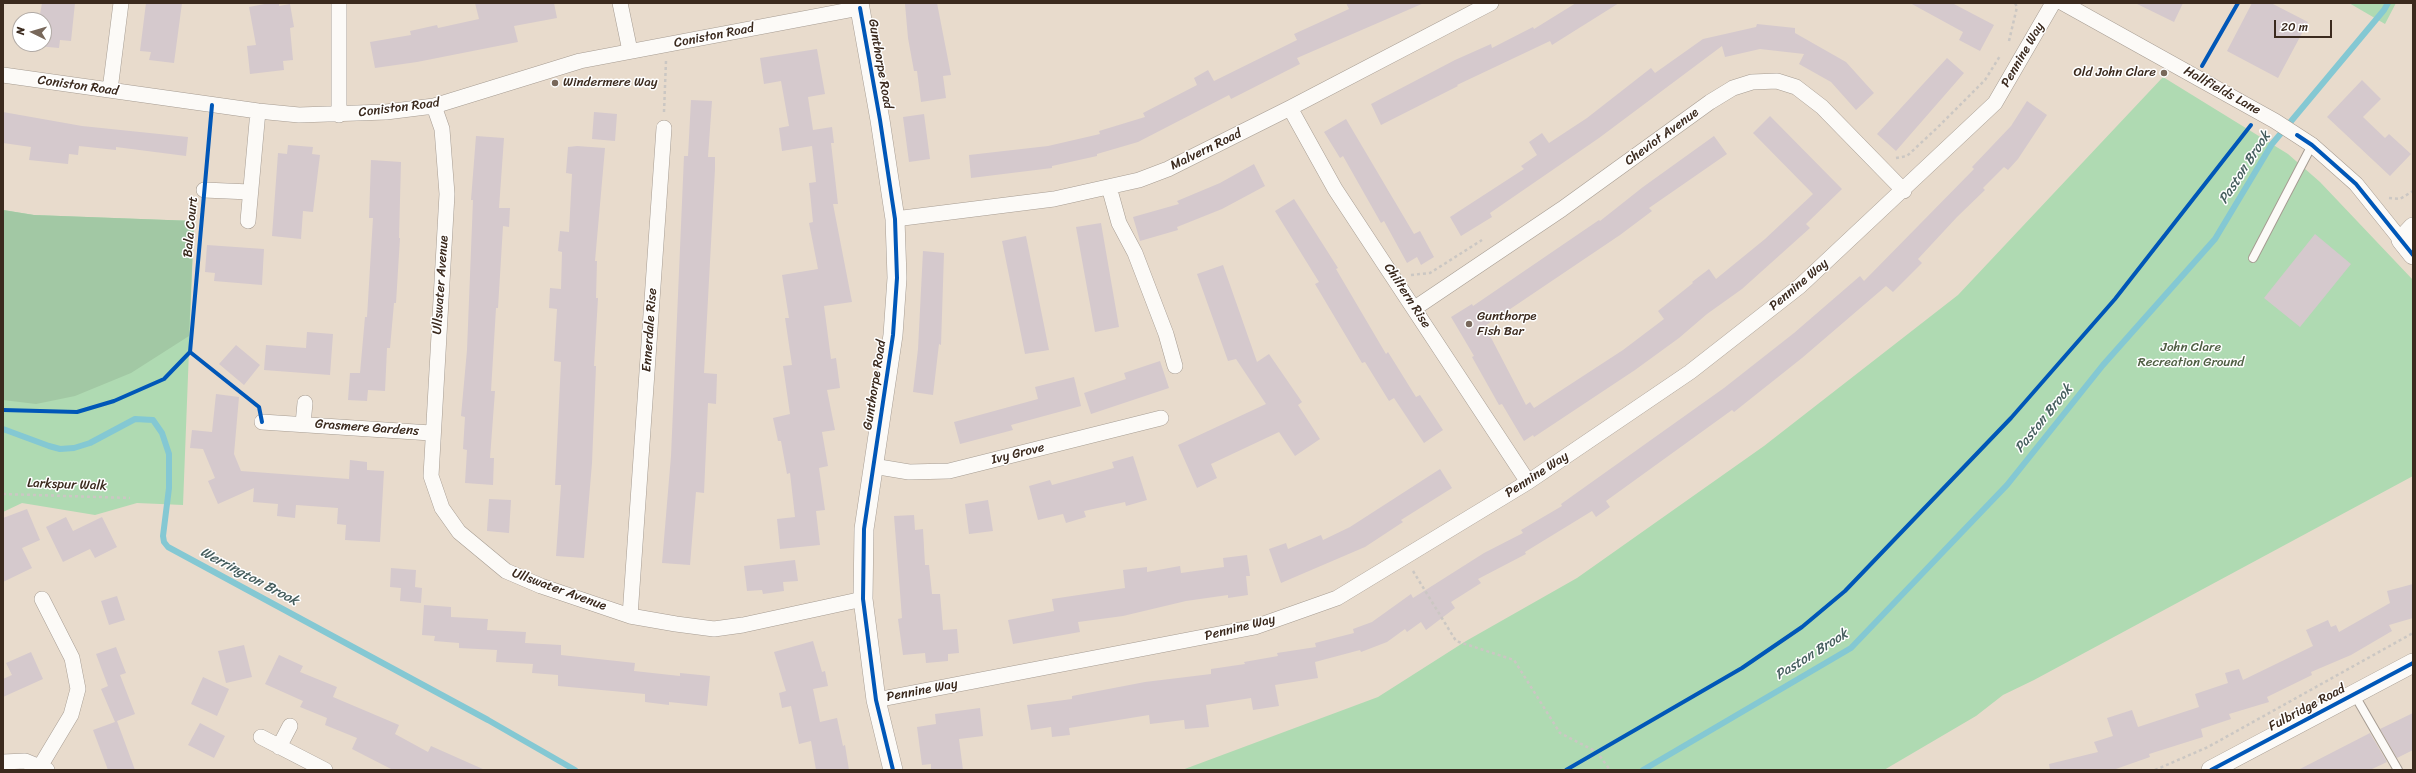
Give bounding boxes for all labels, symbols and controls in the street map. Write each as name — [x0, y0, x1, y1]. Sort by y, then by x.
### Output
north arrow — [12, 12, 52, 52]
scale bar — [2276, 12, 2334, 38]
text: 20 m — [2281, 16, 2308, 38]
street label: Gunthorpe Road — [864, 18, 896, 110]
street label: Pennine Way — [1998, 20, 2048, 90]
street label: Coniston Road — [673, 21, 755, 51]
text: N — [11, 26, 30, 36]
street label: Hallfields Lane — [2181, 63, 2263, 119]
place label: Old John Clare — [2073, 65, 2156, 81]
marker: Old John Clare — [2159, 68, 2169, 78]
street label: Coniston Road — [37, 73, 119, 99]
place label: Windermere Way — [563, 75, 657, 91]
marker: Windermere Way — [550, 78, 560, 88]
street label: Coniston Road — [358, 95, 440, 121]
street label: Cheviot Avenue — [1622, 105, 1702, 169]
street label: Malvern Road — [1168, 126, 1244, 174]
water label: Paston Brook — [2215, 129, 2275, 207]
street label: Bala Court — [181, 196, 201, 258]
street label: Ullswater Avenue — [430, 235, 452, 335]
street label: Pennine Way — [1766, 256, 1832, 314]
street label: Chiltern Rise — [1380, 261, 1434, 331]
street label: Ennerdale Rise — [639, 288, 661, 372]
place label: Gunthorpe Fish Bar — [1477, 309, 1537, 340]
marker: Gunthorpe Fish Bar — [1464, 319, 1474, 329]
street label: Gunthorpe Road — [860, 339, 890, 431]
park label: John Clare Recreation Ground — [2138, 340, 2244, 371]
water label: Paston Brook — [2011, 382, 2077, 456]
street label: Grasmere Gardens — [315, 417, 419, 439]
street label: Ivy Grove — [990, 440, 1046, 468]
street label: Pennine Way — [1502, 449, 1572, 501]
street label: Larkspur Walk — [27, 476, 107, 494]
water label: Werrington Brook — [197, 544, 301, 610]
street label: Ullswater Avenue — [510, 566, 608, 614]
street label: Pennine Way — [1203, 612, 1277, 644]
water label: Paston Brook — [1772, 626, 1852, 684]
street label: Pennine Way — [885, 676, 959, 706]
street label: Fulbridge Road — [2266, 681, 2348, 735]

